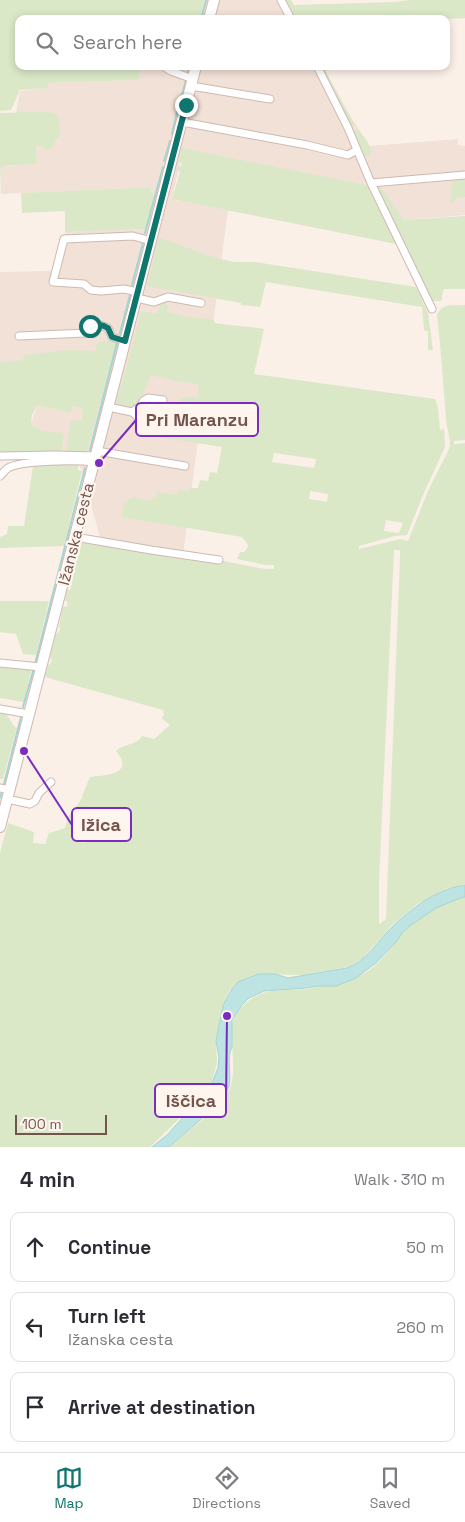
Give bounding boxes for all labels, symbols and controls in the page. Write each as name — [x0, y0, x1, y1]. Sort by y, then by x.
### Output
search box — [15, 15, 450, 70]
icon: search — [33, 29, 61, 57]
text: Search here — [73, 30, 183, 55]
route end — [175, 94, 198, 117]
route start — [79, 315, 102, 338]
callout: Pri Maranzu — [136, 403, 258, 436]
text: Pri Maranzu — [146, 408, 248, 431]
street label: Ižanska cesta — [53, 480, 99, 588]
callout: Ižica — [72, 808, 131, 841]
text: Ižica — [81, 813, 121, 836]
callout: Iščica — [155, 1084, 226, 1117]
text: Iščica — [166, 1089, 217, 1112]
scale bar — [15, 1112, 108, 1135]
text: 100 m — [22, 1115, 61, 1133]
text: 4 min — [20, 1166, 75, 1193]
text: Walk · 310 m — [354, 1169, 445, 1190]
icon: ahead — [21, 1233, 49, 1261]
text: Continue — [68, 1235, 151, 1260]
text: 50 m — [406, 1237, 444, 1258]
text: Turn left — [68, 1304, 146, 1329]
icon: left — [21, 1313, 49, 1341]
text: 260 m — [396, 1317, 444, 1338]
text: Ižanska cesta — [68, 1329, 173, 1350]
icon: arrive — [21, 1393, 49, 1421]
text: Arrive at destination — [68, 1395, 256, 1420]
tab: Map — [54, 1464, 84, 1512]
tab: Directions — [192, 1464, 261, 1512]
tab: Saved — [370, 1464, 411, 1512]

